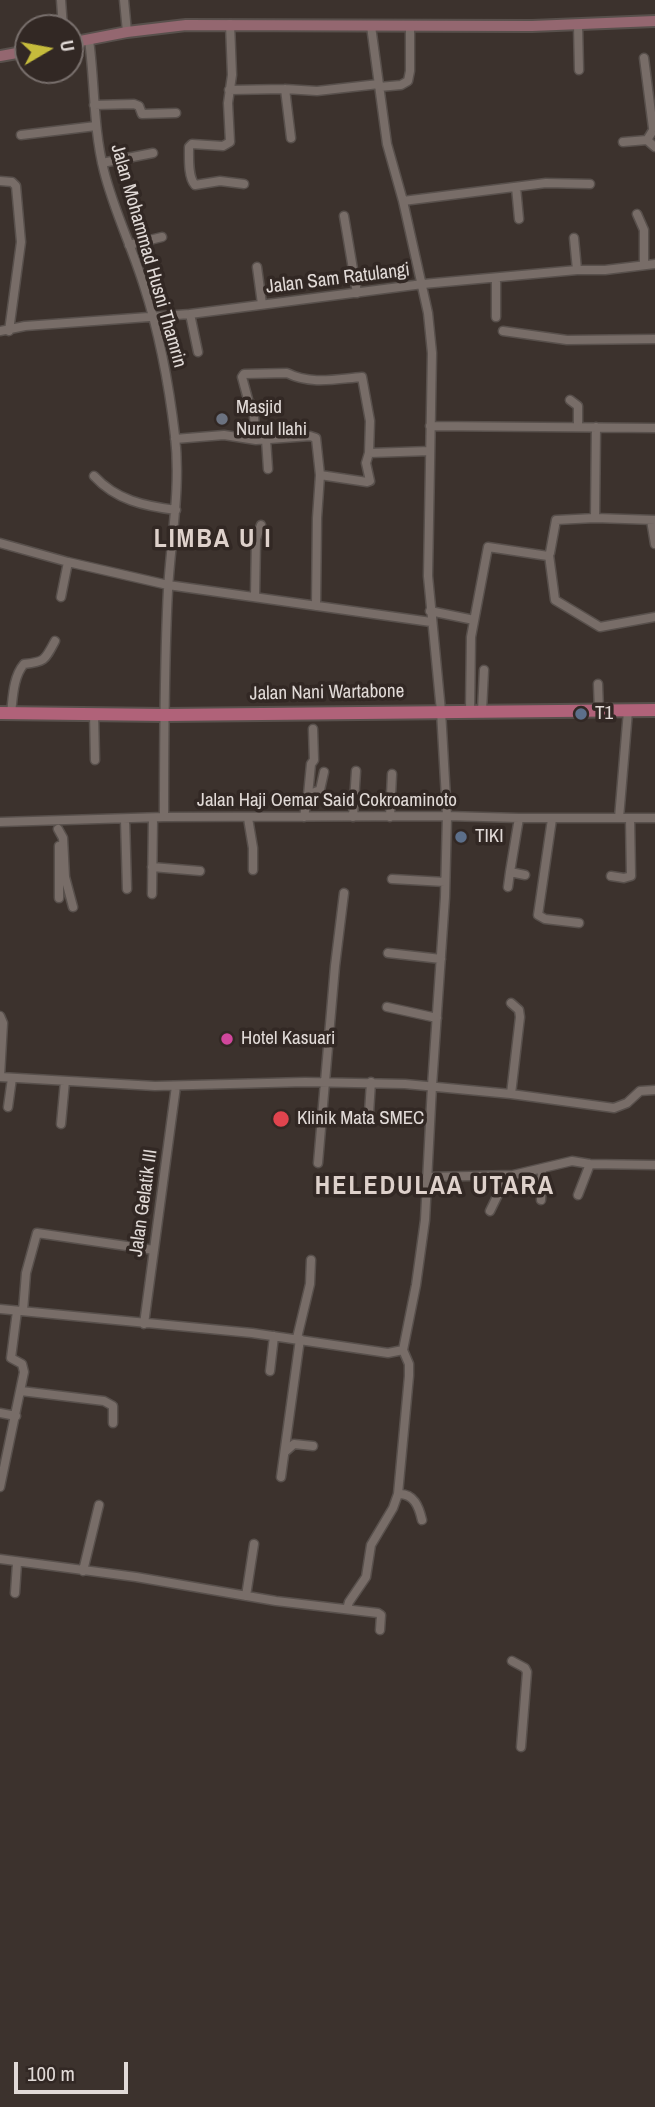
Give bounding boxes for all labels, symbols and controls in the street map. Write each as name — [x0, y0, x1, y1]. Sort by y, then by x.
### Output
north arrow — [14, 14, 84, 84]
text: U — [54, 38, 81, 53]
street label: Jalan Mohammad Husni Thamrin — [105, 142, 191, 370]
street label: Jalan Sam Ratulangi — [265, 259, 411, 299]
place label: Masjid Nurul Ilahi — [236, 397, 307, 441]
marker: Masjid Nurul Ilahi — [214, 411, 230, 427]
district label: LIMBA U I — [155, 524, 271, 556]
street label: Jalan Nani Wartabone — [250, 680, 404, 706]
place label: T1 — [595, 703, 613, 725]
marker: T1 — [573, 706, 589, 722]
street label: Jalan Haji Oemar Said Cokroaminoto — [197, 790, 457, 812]
place label: TIKI — [475, 826, 504, 848]
marker: TIKI — [453, 829, 469, 845]
place label: Hotel Kasuari — [241, 1028, 335, 1050]
marker: Hotel Kasuari — [219, 1031, 235, 1047]
place label: Klinik Mata SMEC — [297, 1108, 424, 1130]
marker: Klinik Mata SMEC — [271, 1109, 291, 1129]
street label: Jalan Gelatik III — [125, 1148, 163, 1258]
district label: HELEDULAA UTARA — [317, 1171, 553, 1203]
scale bar — [18, 2048, 131, 2092]
text: 100 m — [27, 2059, 75, 2088]

